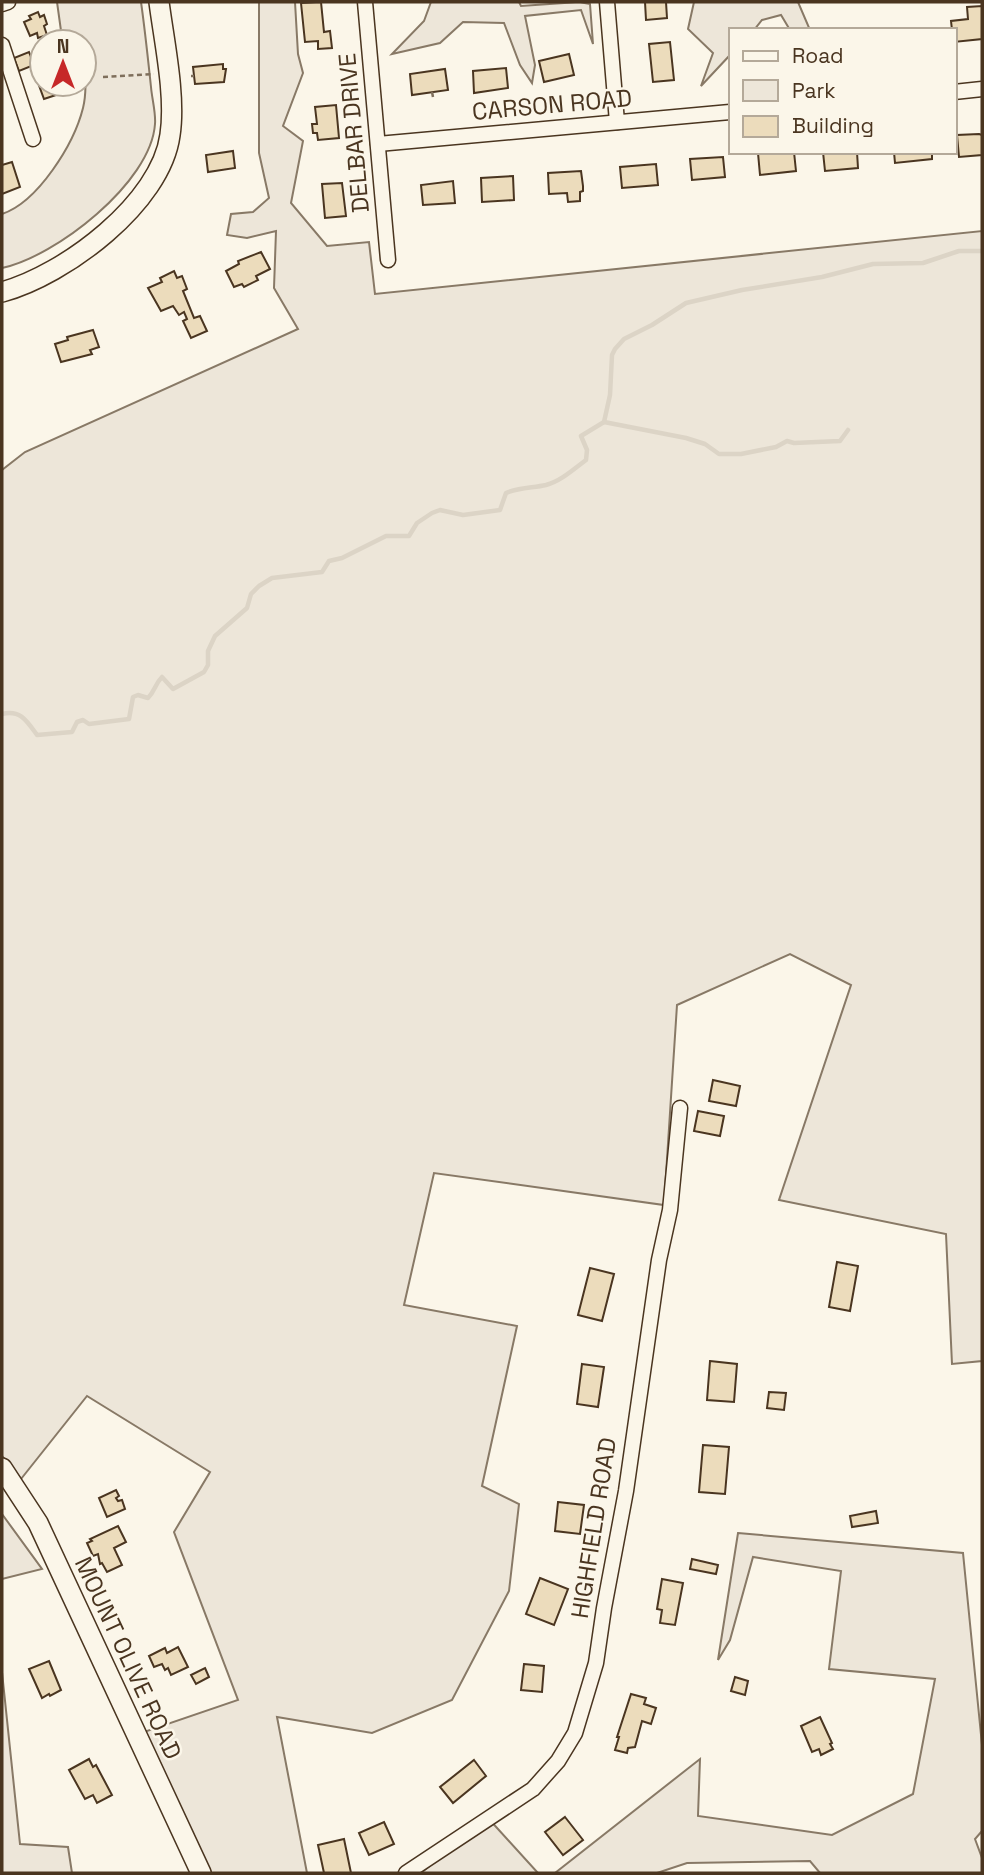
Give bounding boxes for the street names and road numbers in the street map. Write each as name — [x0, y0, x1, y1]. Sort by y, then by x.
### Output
street label: DELBAR DRIVE — [331, 52, 376, 214]
street label: CARSON ROAD — [471, 82, 633, 127]
street label: HIGHFIELD ROAD — [564, 1435, 623, 1621]
street label: MOUNT OLIVE ROAD — [68, 1552, 189, 1764]

